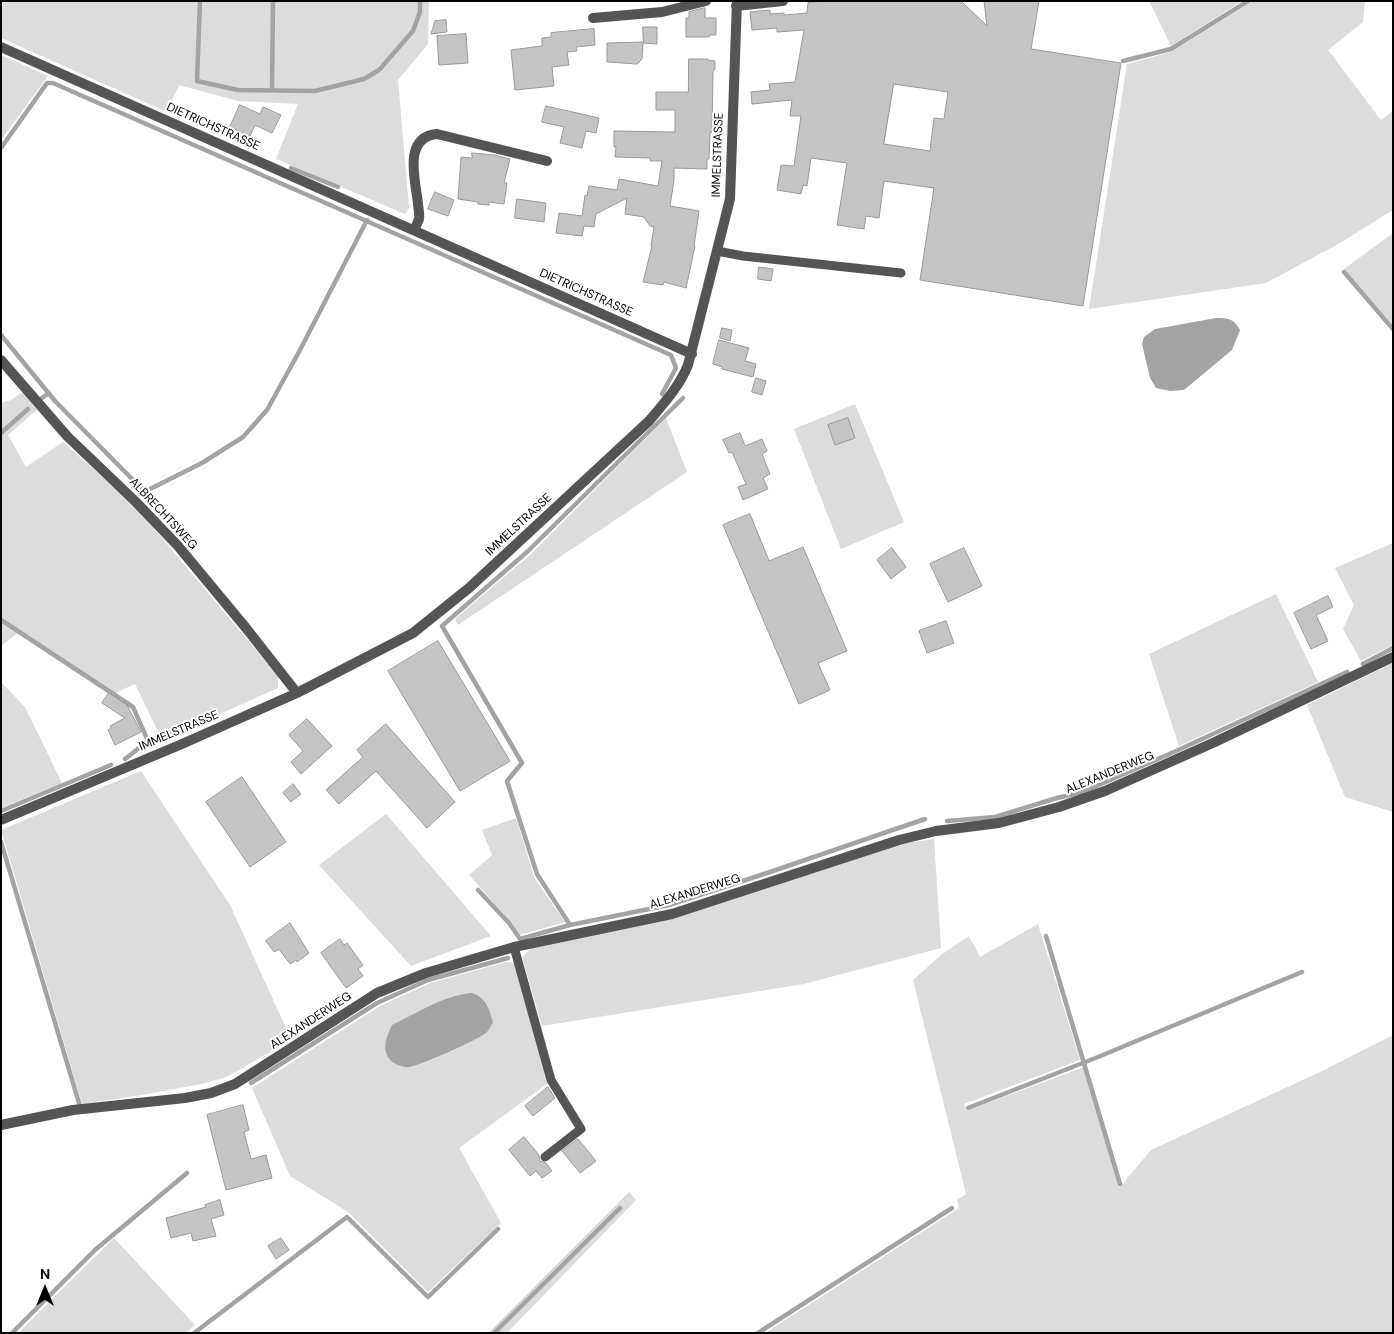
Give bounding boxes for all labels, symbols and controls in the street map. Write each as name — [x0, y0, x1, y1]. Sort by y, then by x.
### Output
street label: DIETRICHSTRASSE — [164, 100, 262, 154]
street label: IMMELSTRASSE — [709, 112, 727, 198]
street label: DIETRICHSTRASSE — [537, 266, 635, 320]
street label: ALBRECHTSWEG — [126, 475, 200, 553]
street label: IMMELSTRASSE — [483, 491, 555, 559]
street label: IMMELSTRASSE — [137, 708, 221, 754]
street label: ALEXANDERWEG — [1064, 749, 1156, 797]
street label: ALEXANDERWEG — [648, 871, 742, 913]
street label: ALEXANDERWEG — [268, 989, 354, 1053]
north arrow — [20, 1264, 70, 1314]
text: N — [40, 1265, 50, 1283]

